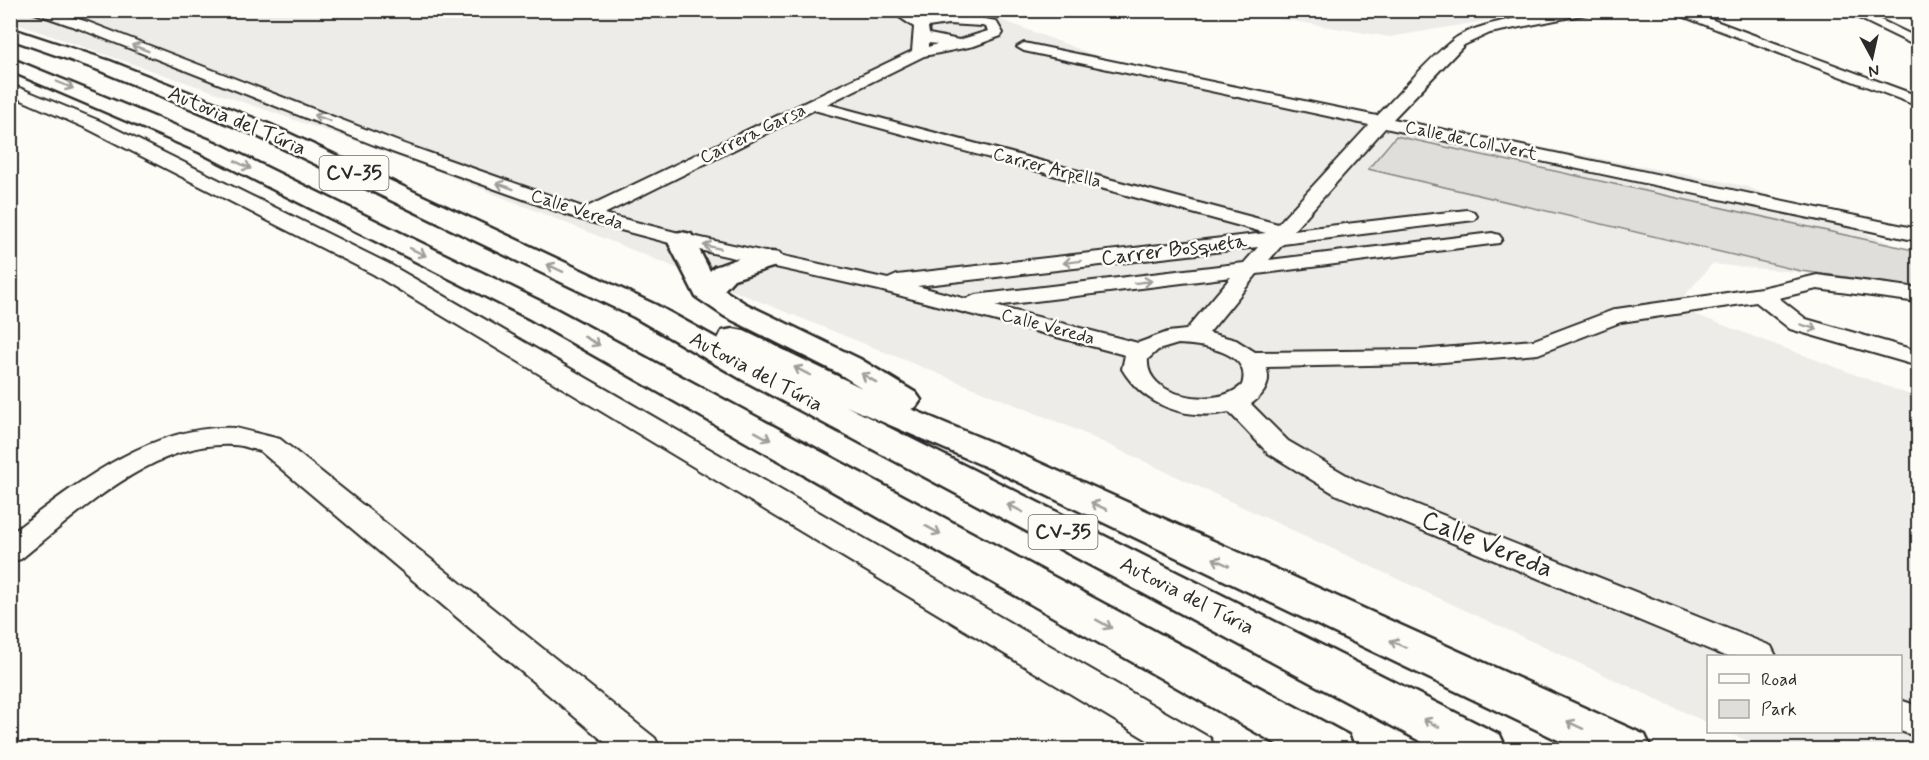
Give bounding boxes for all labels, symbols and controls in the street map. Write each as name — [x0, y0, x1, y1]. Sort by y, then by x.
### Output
north arrow — [1842, 27, 1902, 87]
one-way arrow — [132, 41, 150, 52]
text: N — [1867, 59, 1881, 82]
street label: Autovia del Túria — [164, 79, 310, 163]
one-way arrow — [56, 81, 74, 92]
street label: Carrera Garsa — [696, 98, 810, 170]
one-way arrow — [313, 112, 332, 123]
street label: Calle de Coll Vert — [1403, 115, 1540, 167]
street label: Carrer Arpella — [990, 142, 1104, 194]
road number: CV-35 — [320, 156, 388, 190]
one-way arrow — [234, 159, 251, 171]
one-way arrow — [496, 180, 515, 191]
street label: Calle Vereda — [528, 184, 626, 236]
street label: Carrer Bosqueta — [1100, 227, 1249, 273]
one-way arrow — [703, 241, 722, 252]
one-way arrow — [408, 247, 426, 258]
one-way arrow — [1062, 257, 1082, 268]
one-way arrow — [546, 262, 564, 274]
one-way arrow — [1132, 276, 1152, 287]
street label: Calle Vereda — [999, 303, 1097, 351]
one-way arrow — [1799, 323, 1818, 334]
street label: Autovia del Túria — [684, 325, 828, 419]
one-way arrow — [583, 335, 600, 347]
one-way arrow — [793, 365, 811, 376]
one-way arrow — [861, 372, 878, 384]
one-way arrow — [753, 431, 771, 442]
one-way arrow — [1090, 499, 1108, 511]
one-way arrow — [1007, 502, 1025, 513]
street label: Calle Vereda — [1416, 503, 1558, 587]
road number: CV-35 — [1028, 515, 1098, 549]
one-way arrow — [924, 524, 941, 536]
street label: Autovia del Túria — [1115, 550, 1259, 642]
one-way arrow — [1212, 556, 1230, 568]
one-way arrow — [1095, 618, 1112, 630]
one-way arrow — [1389, 637, 1407, 649]
legend — [1707, 655, 1902, 733]
text: Road — [1761, 668, 1797, 692]
text: Park — [1761, 698, 1797, 722]
one-way arrow — [1422, 716, 1440, 728]
one-way arrow — [1566, 719, 1584, 730]

